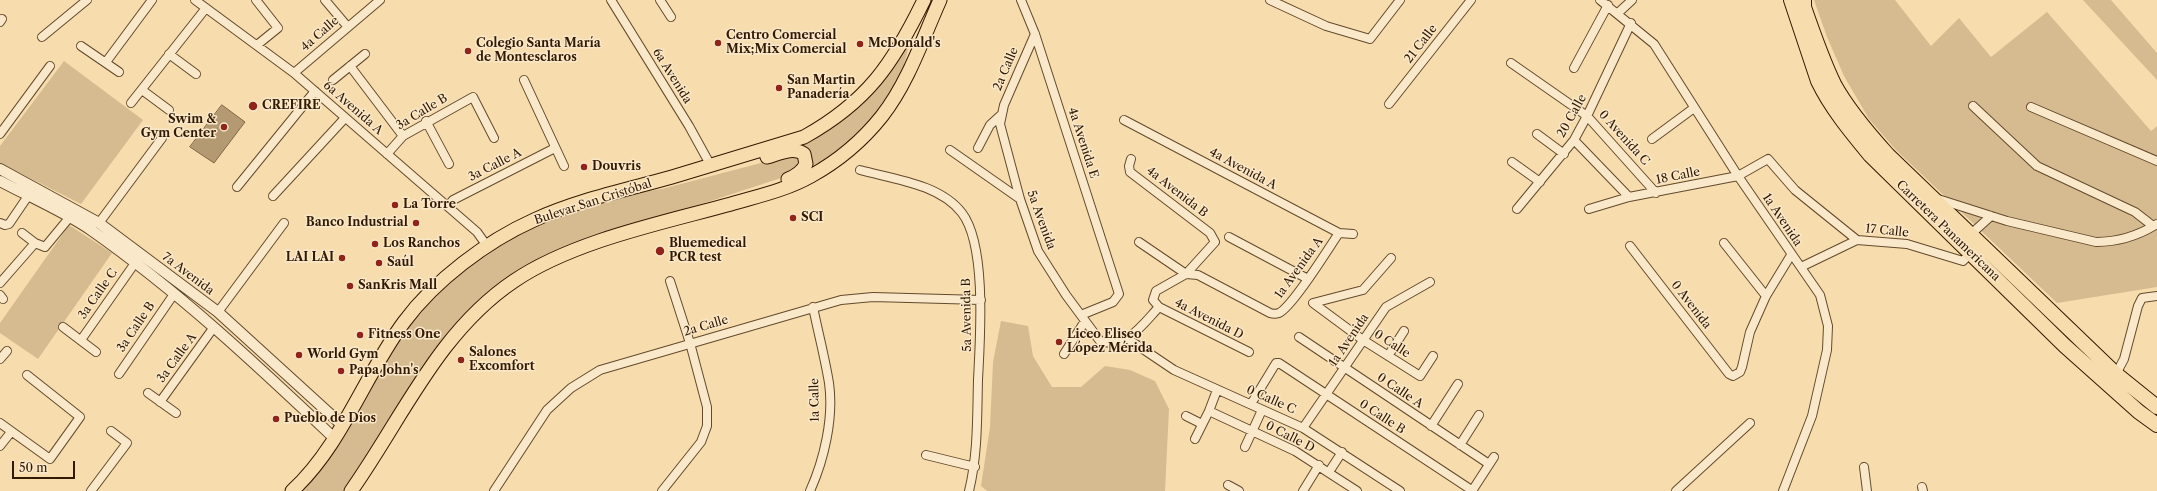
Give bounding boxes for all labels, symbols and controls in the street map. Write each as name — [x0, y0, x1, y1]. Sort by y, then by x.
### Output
street label: 4a Calle — [298, 14, 342, 54]
street label: 21 Calle — [1402, 22, 1440, 66]
place label: Centro Comercial Mix;Mix Comercial — [726, 29, 846, 57]
place label: Colegio Santa María de Montesclaros — [476, 37, 601, 65]
place label: McDonald's — [868, 37, 941, 51]
marker: Centro Comercial Mix;Mix Comercial — [713, 38, 723, 48]
marker: McDonald's — [855, 39, 865, 49]
street label: 2a Calle — [990, 45, 1022, 93]
marker: Colegio Santa María de Montesclaros — [463, 46, 473, 56]
street label: 6a Avenida — [649, 46, 695, 106]
place label: San Martin Panadería — [787, 74, 856, 102]
street label: 6a Avenida A — [320, 78, 386, 138]
marker: San Martin Panadería — [774, 83, 784, 93]
street label: 3a Calle B — [394, 91, 450, 133]
street label: 20 Calle — [1554, 92, 1590, 140]
place label: CREFIRE — [262, 99, 321, 113]
marker: CREFIRE — [247, 100, 259, 112]
street label: 4a Avenida E — [1065, 106, 1101, 180]
street label: 0 Avenida C — [1596, 108, 1652, 168]
place label: Swim & Gym Center — [141, 113, 216, 141]
marker: Swim & Gym Center — [219, 122, 229, 132]
street label: 3a Calle A — [466, 145, 524, 185]
street label: 4a Avenida A — [1207, 145, 1279, 193]
place label: Douvris — [592, 160, 641, 174]
marker: Douvris — [579, 162, 589, 172]
street label: 4a Avenida B — [1143, 164, 1211, 220]
street label: 18 Calle — [1655, 165, 1701, 187]
street label: Bulevar San Cristóbal — [532, 176, 654, 228]
street label: Carretera Panamericana — [1893, 178, 2003, 284]
street label: 5a Avenida — [1024, 188, 1058, 252]
street label: 1a Avenida — [1759, 191, 1805, 249]
place label: La Torre — [403, 198, 456, 212]
marker: La Torre — [390, 200, 400, 210]
place label: SCI — [801, 211, 823, 225]
marker: SCI — [788, 213, 798, 223]
place label: Banco Industrial — [306, 216, 408, 230]
marker: Banco Industrial — [411, 218, 421, 228]
street label: 17 Calle — [1865, 222, 1909, 240]
street label: 1a Avenida A — [1272, 234, 1326, 302]
place label: Los Ranchos — [383, 237, 460, 251]
place label: Bluemedical PCR test — [669, 237, 746, 265]
marker: Los Ranchos — [370, 239, 380, 249]
marker: Bluemedical PCR test — [654, 245, 666, 257]
street label: 7a Avenida — [159, 250, 217, 298]
place label: LAI LAI — [286, 251, 334, 265]
marker: LAI LAI — [337, 253, 347, 263]
place label: Saúl — [387, 256, 414, 270]
marker: Saúl — [374, 258, 384, 268]
street label: 3a Calle C — [75, 266, 121, 322]
street label: 5a Avenida B — [959, 278, 975, 352]
street label: 0 Avenida — [1668, 278, 1714, 332]
place label: SanKris Mall — [358, 279, 437, 293]
marker: SanKris Mall — [345, 281, 355, 291]
street label: 4a Avenida D — [1172, 296, 1246, 342]
street label: 3a Calle B — [114, 299, 158, 355]
street label: 1a Avenida — [1326, 311, 1372, 369]
street label: 2a Calle — [682, 313, 730, 339]
street label: 0 Calle — [1371, 327, 1413, 361]
place label: Fitness One — [368, 328, 440, 342]
place label: Liceo Eliseo López Mérida — [1067, 328, 1153, 356]
street label: 3a Calle A — [154, 330, 200, 386]
marker: Fitness One — [355, 330, 365, 340]
marker: Liceo Eliseo López Mérida — [1054, 337, 1064, 347]
place label: Salones Excomfort — [469, 346, 535, 374]
place label: World Gym — [307, 348, 378, 362]
marker: World Gym — [294, 350, 304, 360]
marker: Salones Excomfort — [456, 355, 466, 365]
place label: Papa John's — [349, 364, 418, 378]
marker: Papa John's — [336, 366, 346, 376]
street label: 0 Calle A — [1374, 370, 1426, 412]
street label: 1a Calle — [807, 378, 823, 422]
street label: 0 Calle C — [1244, 383, 1298, 417]
street label: 0 Calle B — [1356, 397, 1408, 437]
place label: Pueblo de Dios — [284, 412, 376, 426]
marker: Pueblo de Dios — [271, 414, 281, 424]
street label: 0 Calle D — [1263, 419, 1317, 455]
scale bar — [14, 453, 77, 479]
text: 50 m — [19, 460, 48, 475]

